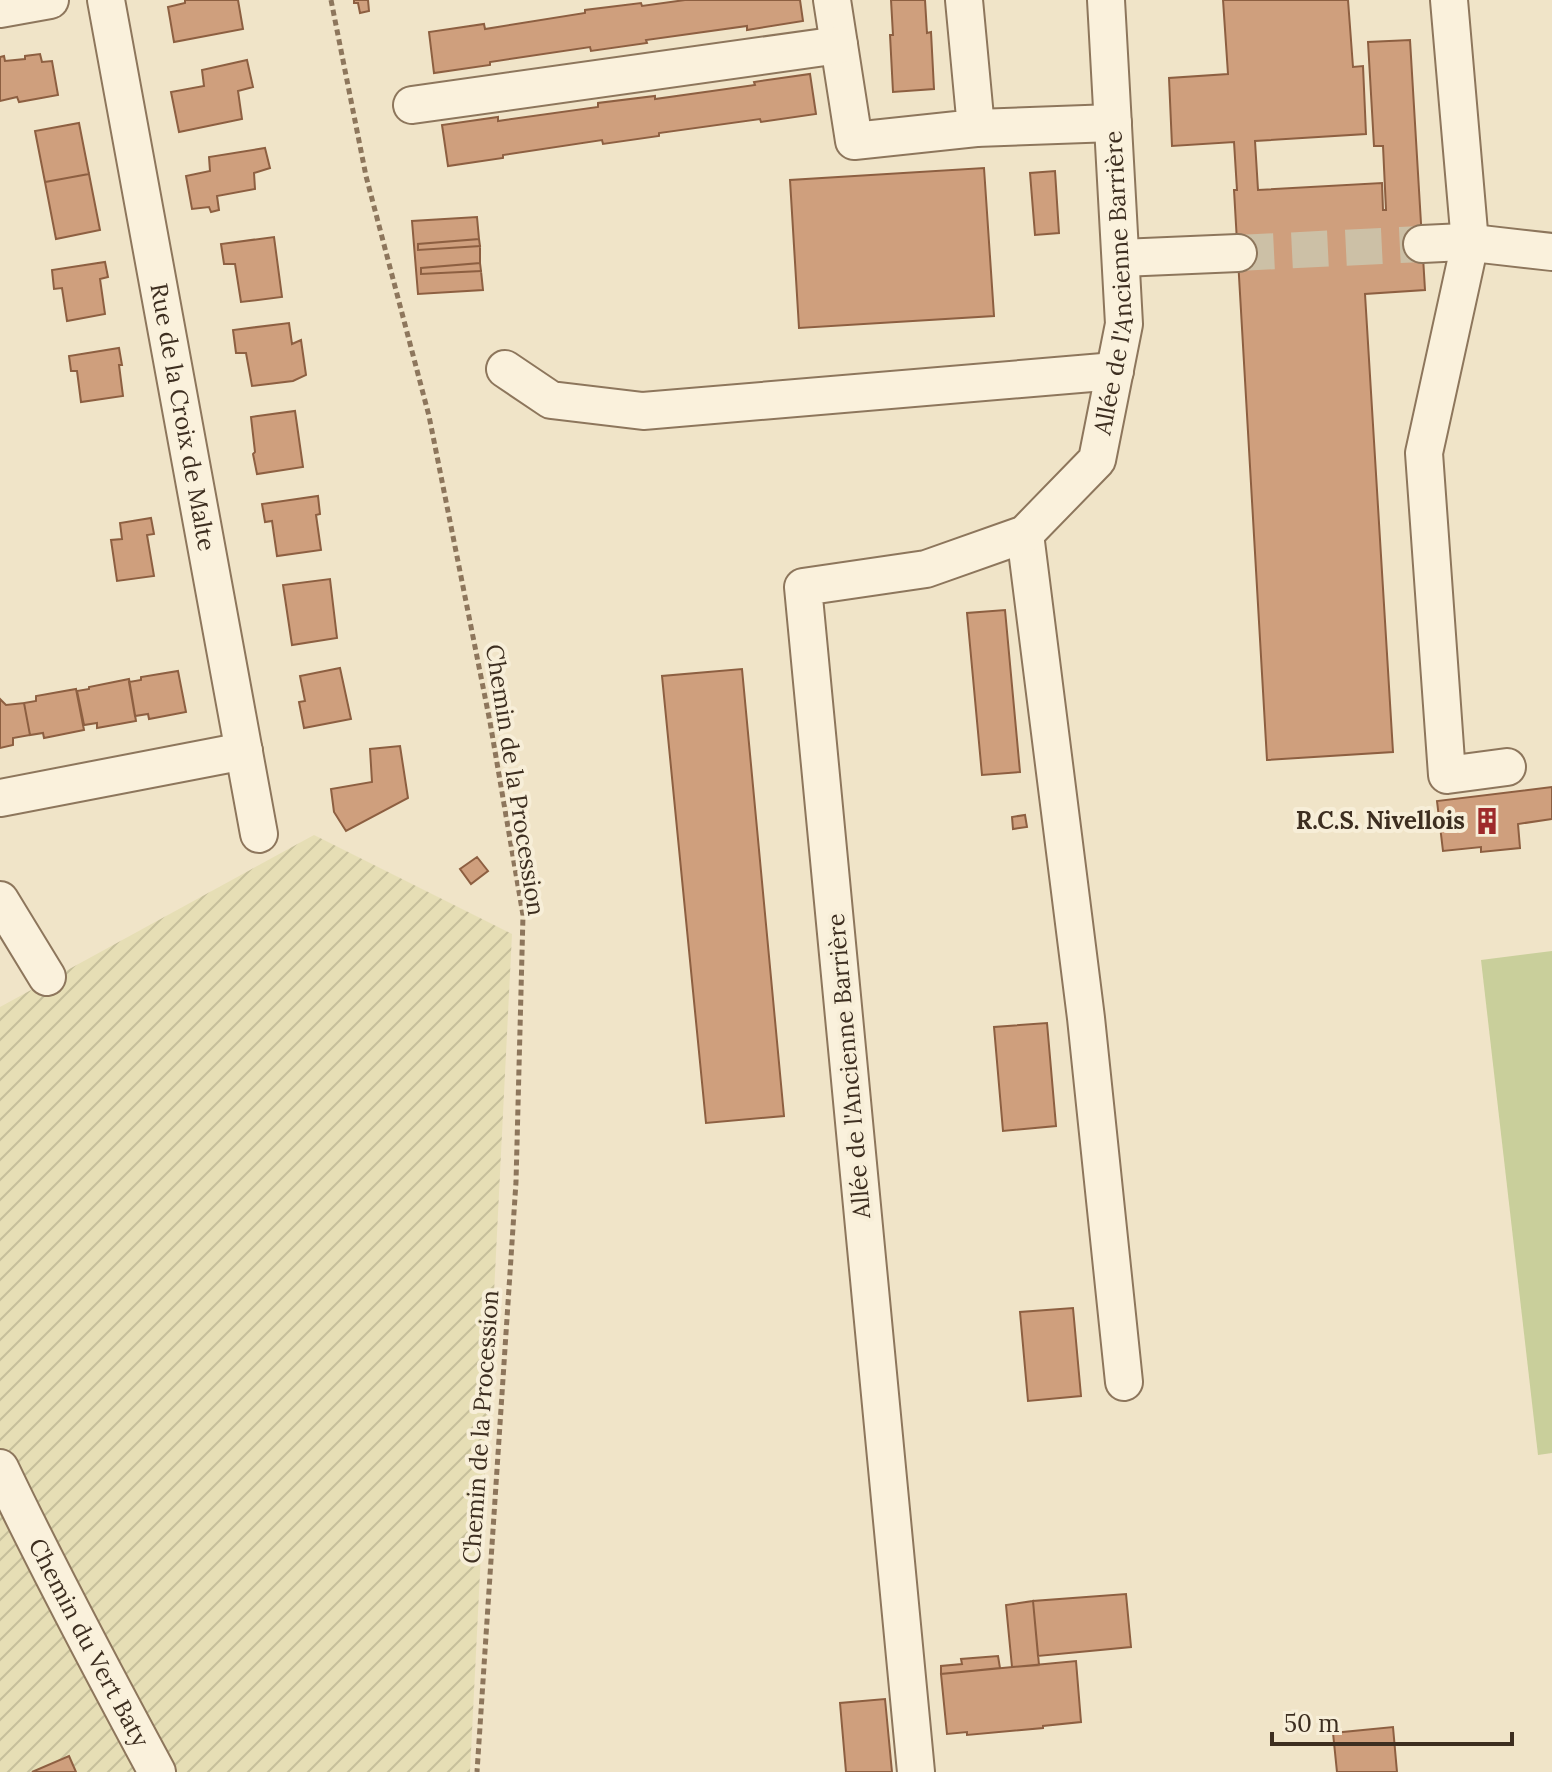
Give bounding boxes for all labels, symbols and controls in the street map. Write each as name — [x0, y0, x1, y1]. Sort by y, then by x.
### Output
street label: Allée de l'Ancienne Barrière — [1086, 130, 1140, 438]
street label: Rue de la Croix de Malte — [143, 281, 223, 553]
street label: Chemin de la Procession — [479, 642, 552, 918]
place label: R.C.S. Nivellois — [1296, 805, 1465, 836]
building icon: R.C.S. Nivellois — [1472, 806, 1502, 836]
street label: Allée de l'Ancienne Barrière — [820, 912, 877, 1221]
street label: Chemin de la Procession — [455, 1289, 506, 1565]
street label: Chemin du Vert Baty — [22, 1533, 157, 1753]
scale bar — [1272, 1696, 1512, 1746]
text: 50 m — [1284, 1708, 1340, 1739]

